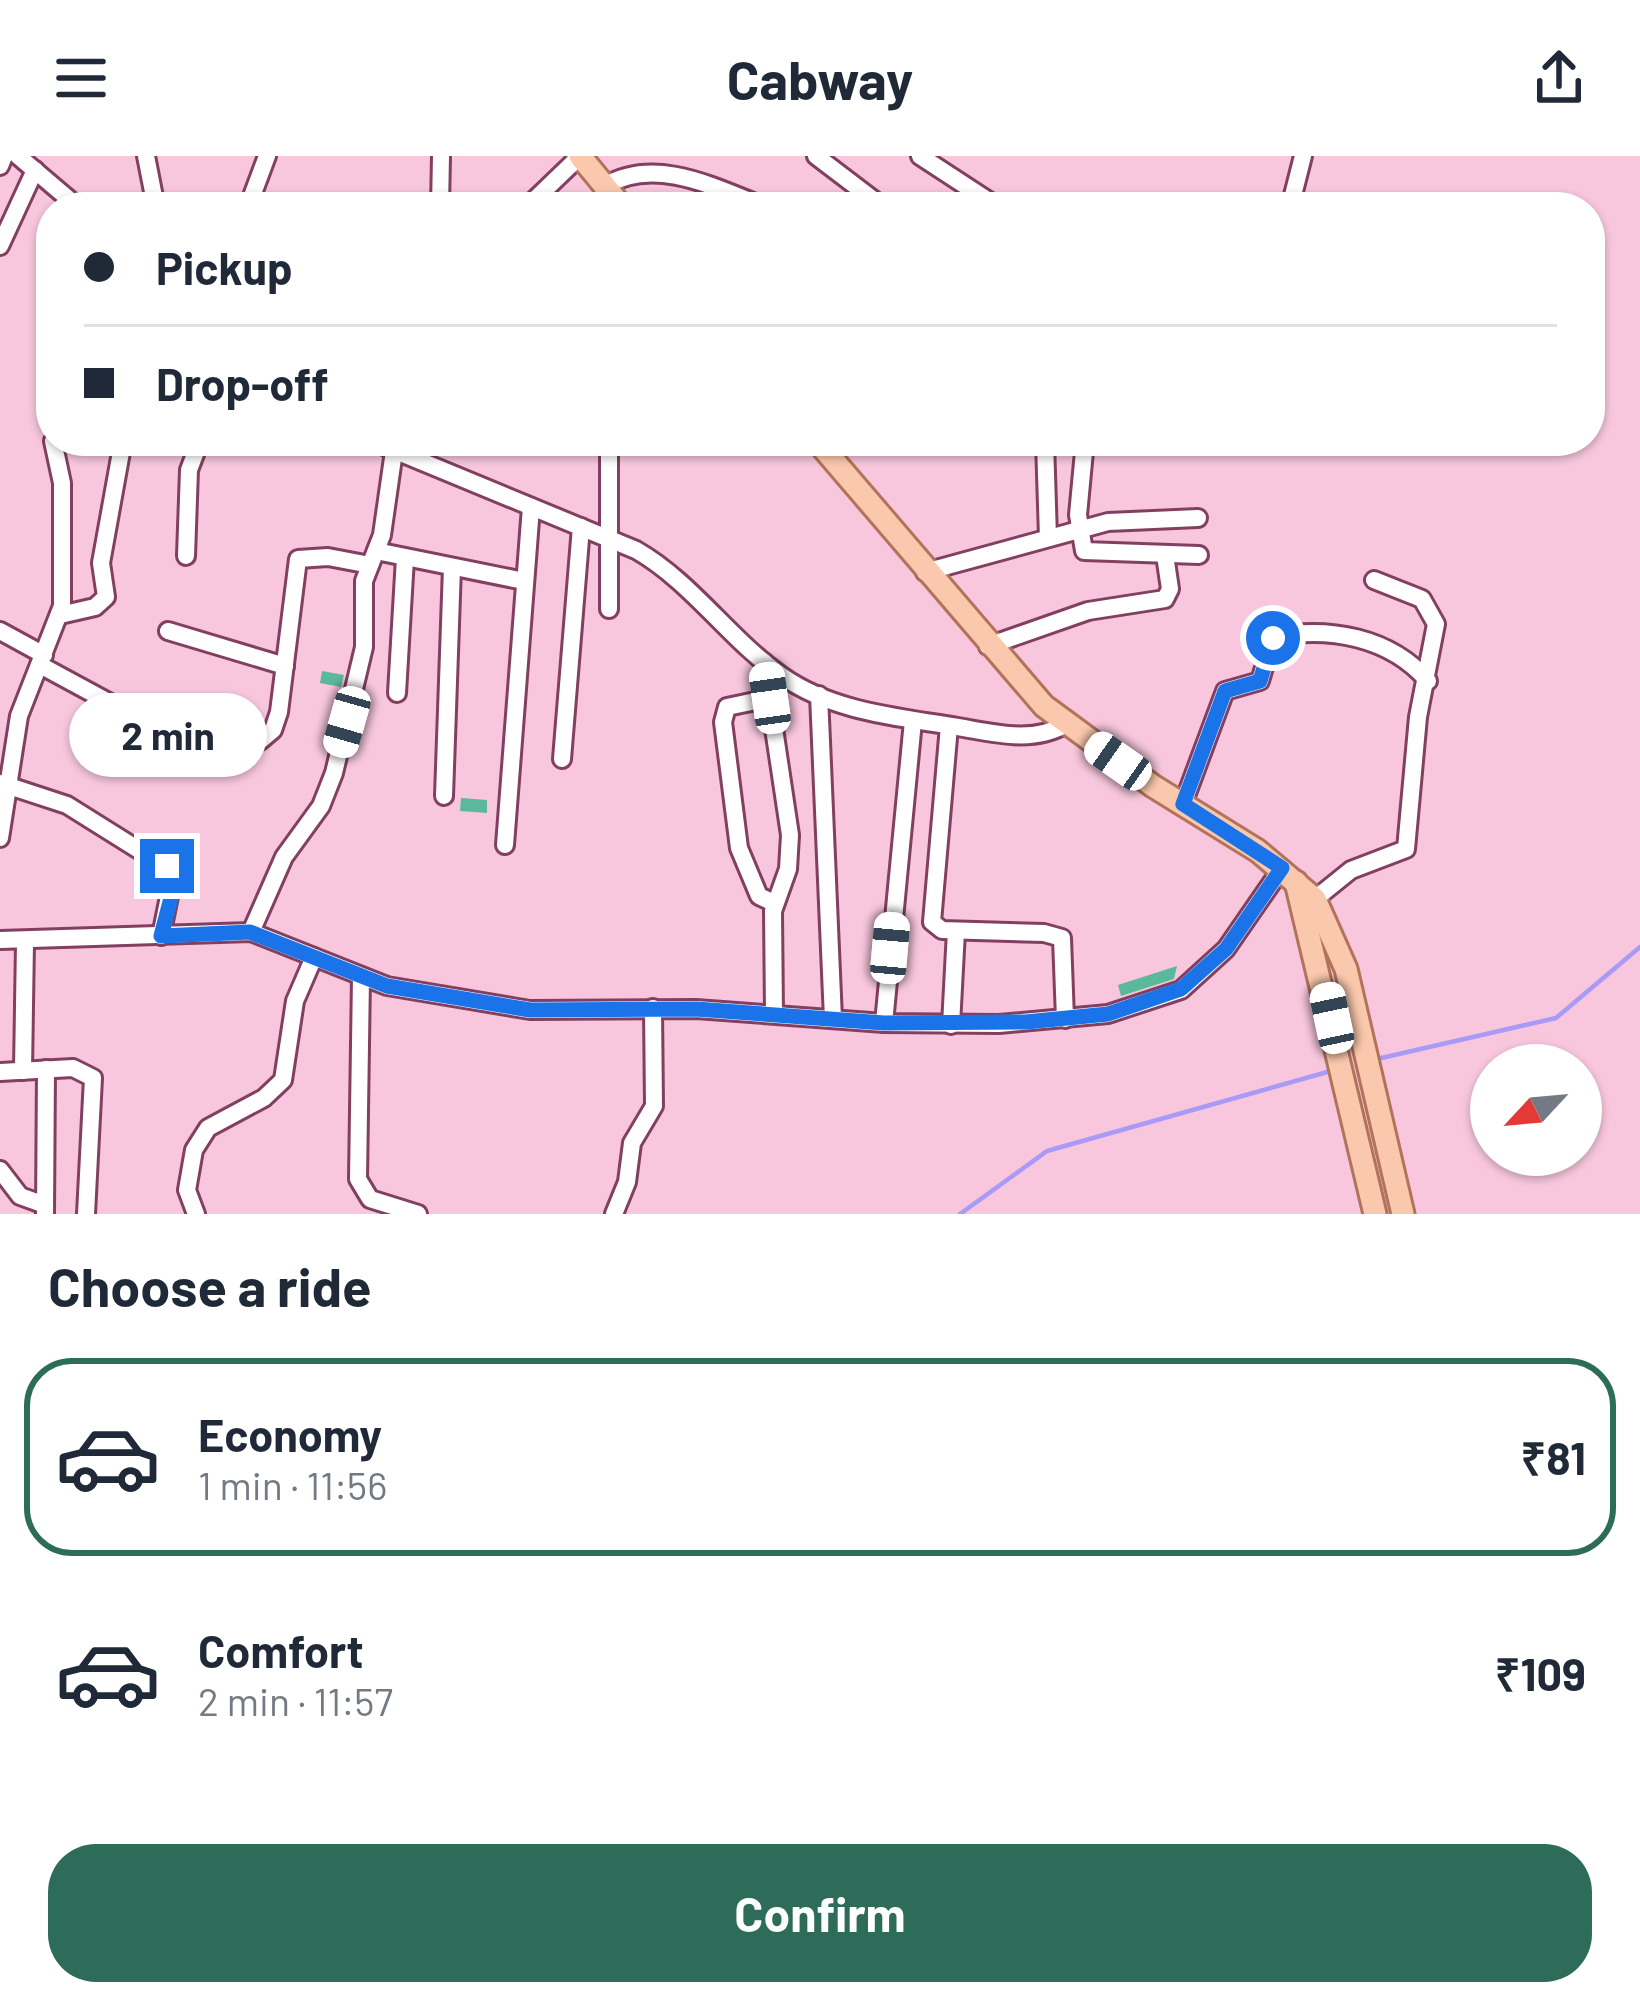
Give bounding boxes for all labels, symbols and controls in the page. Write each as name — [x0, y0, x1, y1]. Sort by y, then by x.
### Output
icon: menu — [48, 45, 114, 111]
icon: share — [1526, 45, 1592, 111]
text: Cabway — [727, 46, 913, 111]
text: Pickup — [156, 240, 293, 294]
text: Drop-off — [156, 356, 329, 410]
route start — [1246, 611, 1300, 665]
car — [747, 660, 793, 736]
car — [320, 682, 374, 762]
callout: 2 min — [68, 692, 266, 776]
text: 2 min — [121, 711, 215, 758]
car — [1078, 726, 1158, 796]
route end — [140, 839, 194, 893]
car — [869, 911, 911, 985]
car — [1307, 979, 1357, 1057]
north arrow — [1470, 1044, 1602, 1176]
map controls — [1470, 1044, 1602, 1176]
text: Choose a ride — [48, 1253, 372, 1318]
icon: car — [54, 1403, 162, 1511]
text: Economy — [198, 1407, 382, 1461]
text: ₹81 — [1520, 1430, 1586, 1484]
text: 1 min · 11:56 — [198, 1461, 387, 1508]
icon: car — [54, 1619, 162, 1727]
text: Comfort — [198, 1623, 364, 1677]
text: ₹109 — [1495, 1646, 1586, 1700]
text: 2 min · 11:57 — [198, 1677, 393, 1724]
button: Confirm — [48, 1844, 1592, 1982]

